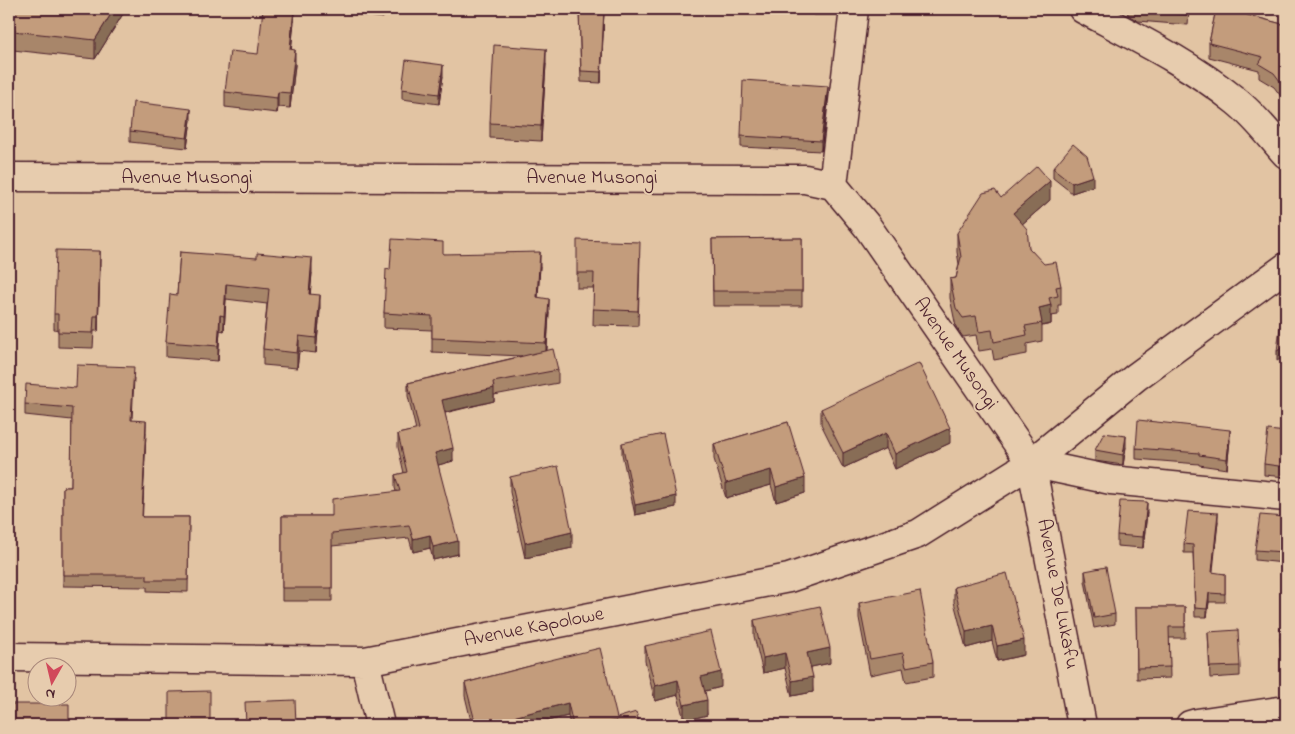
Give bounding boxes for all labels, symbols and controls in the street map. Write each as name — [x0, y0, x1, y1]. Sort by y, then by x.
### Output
street label: Avenue Musongi — [121, 164, 253, 194]
street label: Avenue Musongi — [526, 164, 658, 194]
street label: Avenue Musongi — [905, 292, 1005, 417]
street label: Avenue De Lukafu — [1028, 516, 1086, 672]
street label: Avenue Kapolowe — [462, 600, 606, 656]
north arrow — [28, 656, 78, 706]
text: N — [44, 682, 57, 704]

